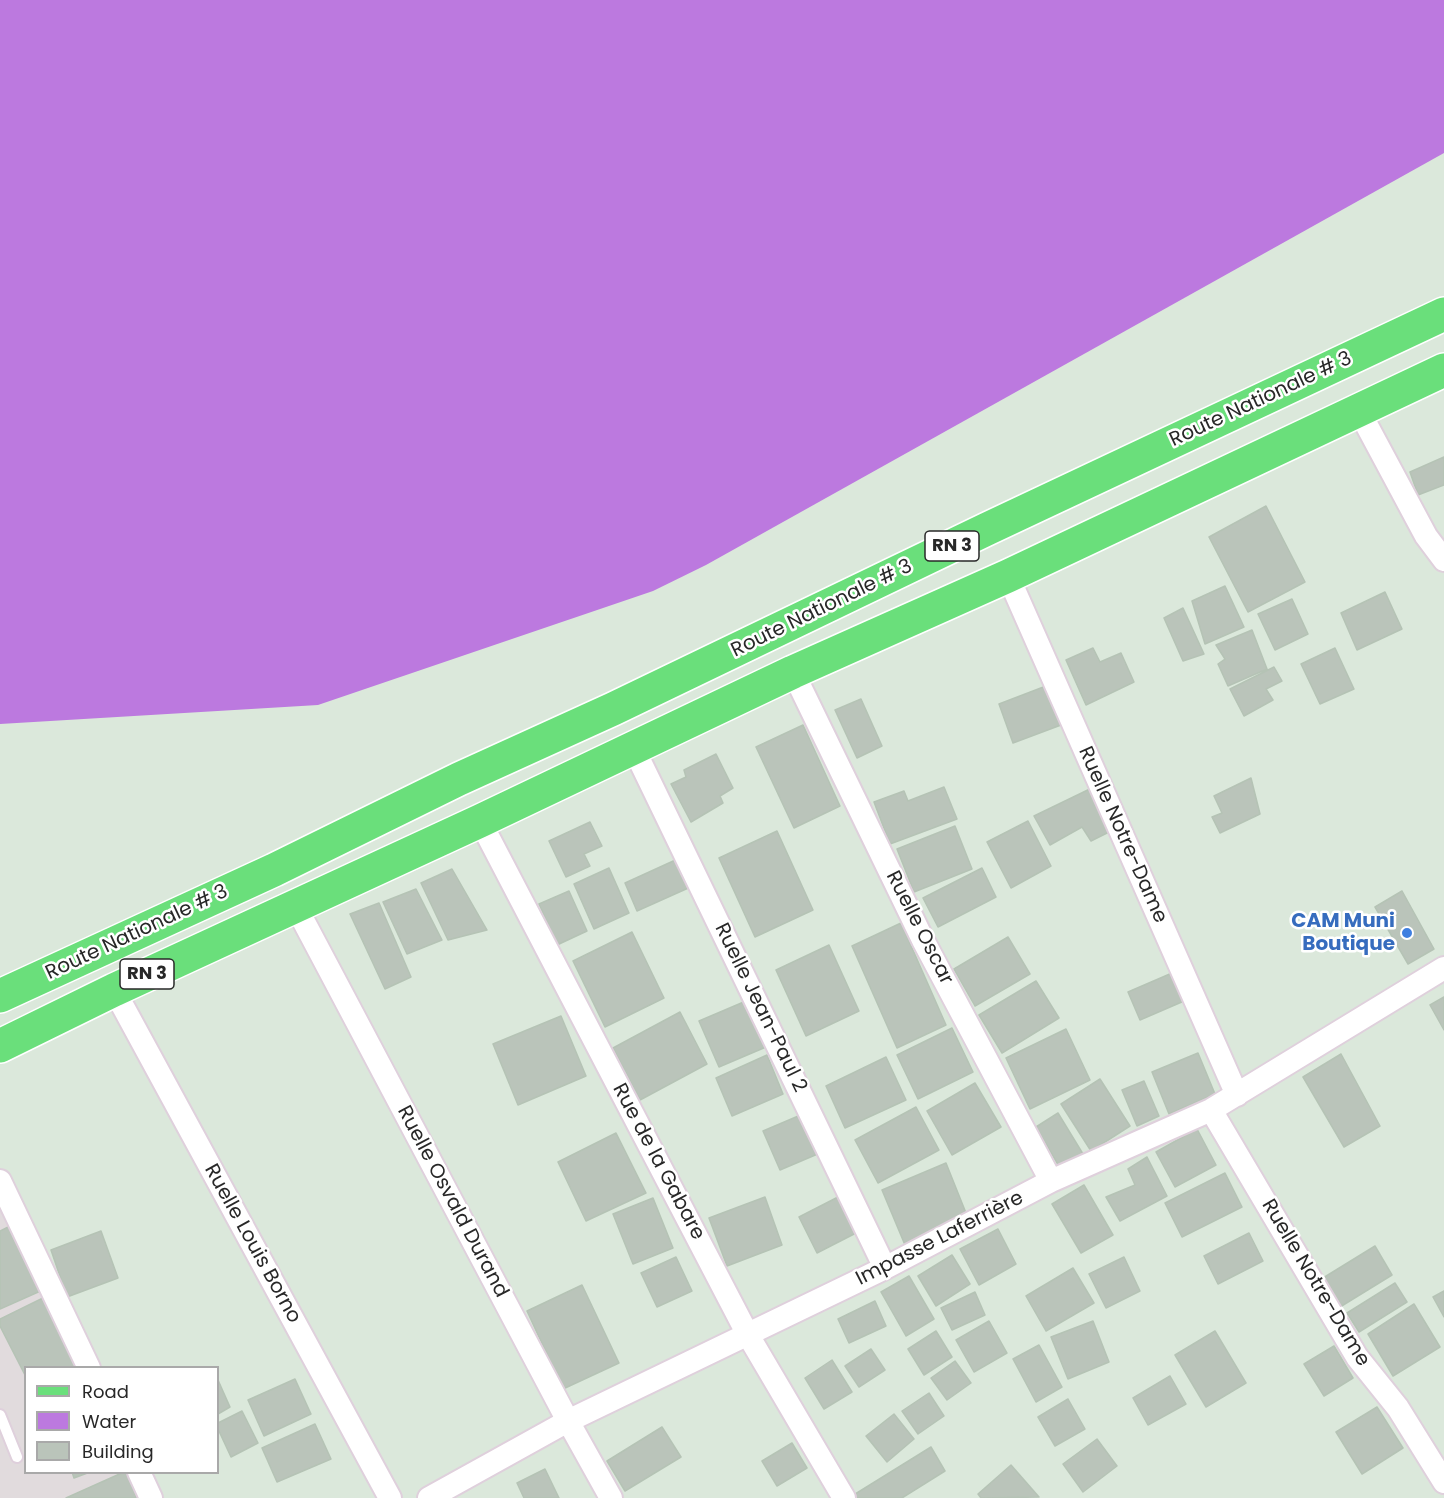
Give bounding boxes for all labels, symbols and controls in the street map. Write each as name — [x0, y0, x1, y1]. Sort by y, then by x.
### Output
street label: Route Nationale # 3 — [1166, 347, 1356, 453]
road number: RN 3 — [925, 531, 979, 561]
street label: Route Nationale # 3 — [728, 555, 916, 663]
street label: Ruelle Notre-Dame — [1072, 743, 1172, 927]
street label: Ruelle Oscar — [880, 867, 958, 989]
street label: Route Nationale # 3 — [42, 880, 232, 986]
place label: CAM Muni Boutique — [1291, 910, 1395, 957]
street label: Ruelle Jean-Paul 2 — [709, 920, 811, 1096]
marker: CAM Muni Boutique — [1400, 926, 1414, 940]
road number: RN 3 — [120, 959, 174, 989]
street label: Rue de la Gabare — [607, 1080, 709, 1244]
street label: Ruelle Osvald Durand — [391, 1102, 513, 1302]
street label: Ruelle Louis Borno — [198, 1160, 306, 1328]
street label: Impasse Laferrière — [852, 1186, 1028, 1292]
street label: Ruelle Notre-Dame — [1256, 1195, 1374, 1371]
legend — [24, 1366, 219, 1474]
text: Road — [82, 1379, 129, 1404]
text: Water — [82, 1409, 136, 1434]
text: Building — [82, 1439, 154, 1464]

